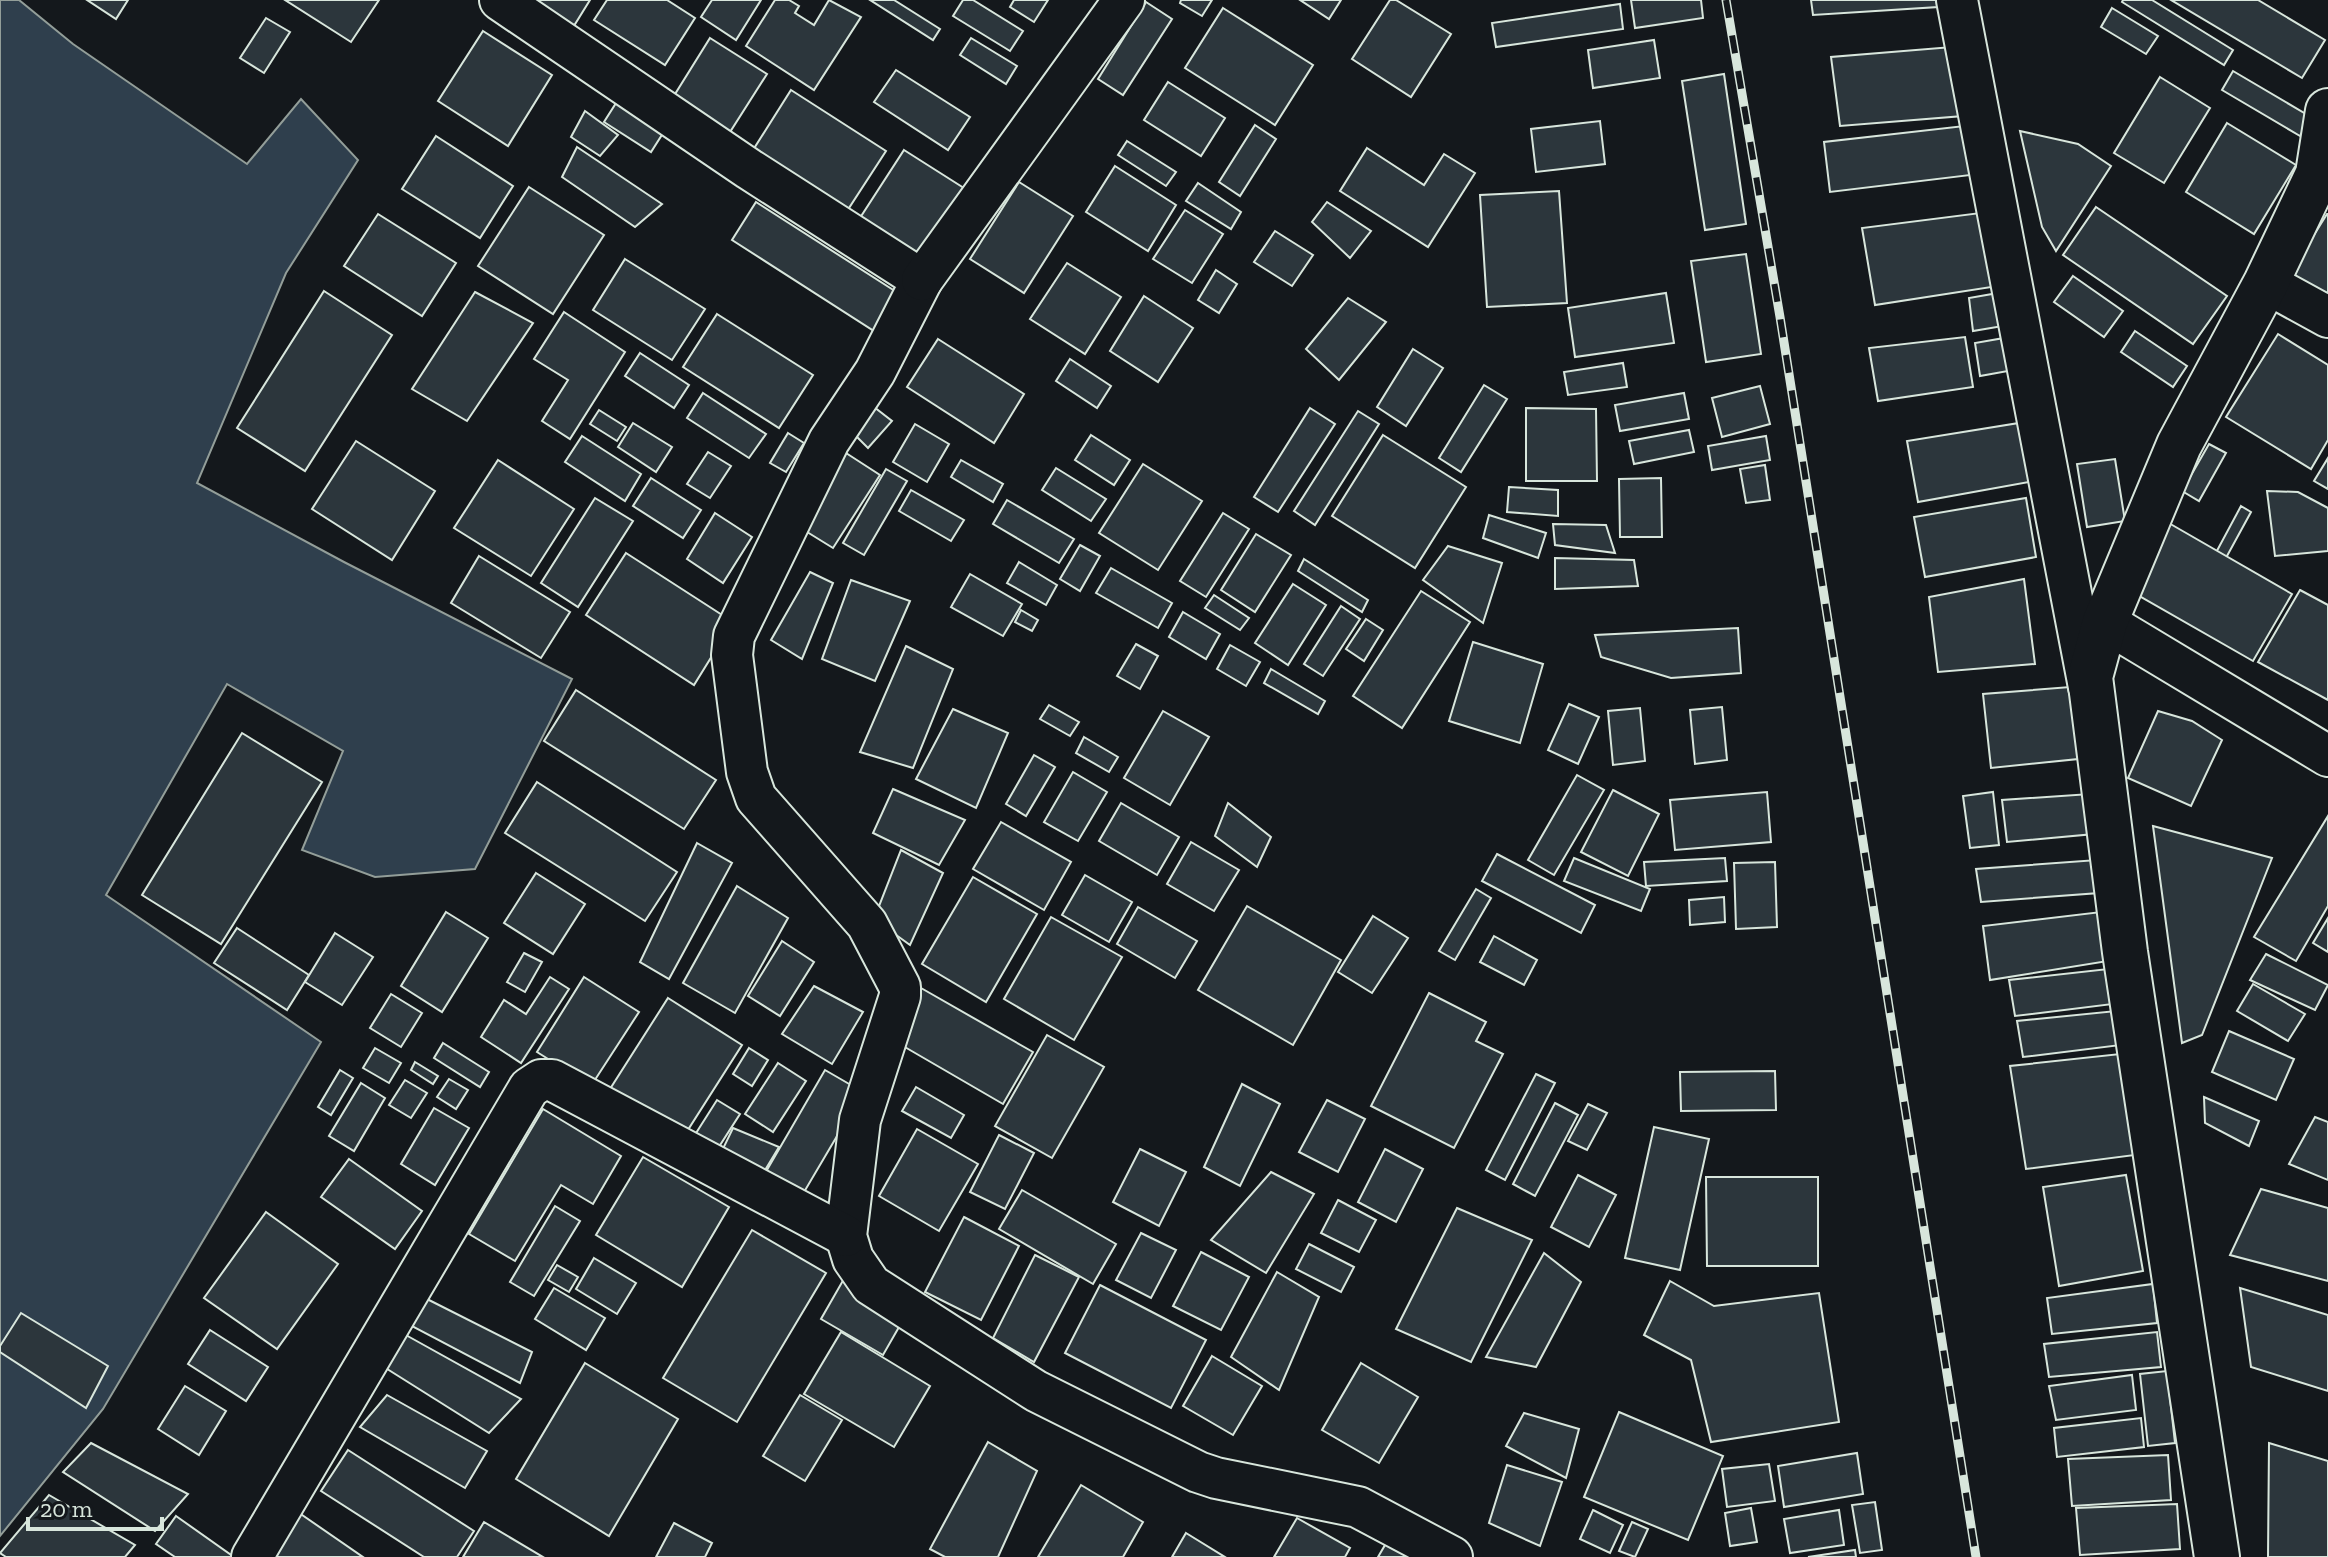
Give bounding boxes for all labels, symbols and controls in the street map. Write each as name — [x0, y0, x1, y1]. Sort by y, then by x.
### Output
scale bar — [28, 1481, 162, 1531]
text: 20 m — [40, 1494, 93, 1523]

